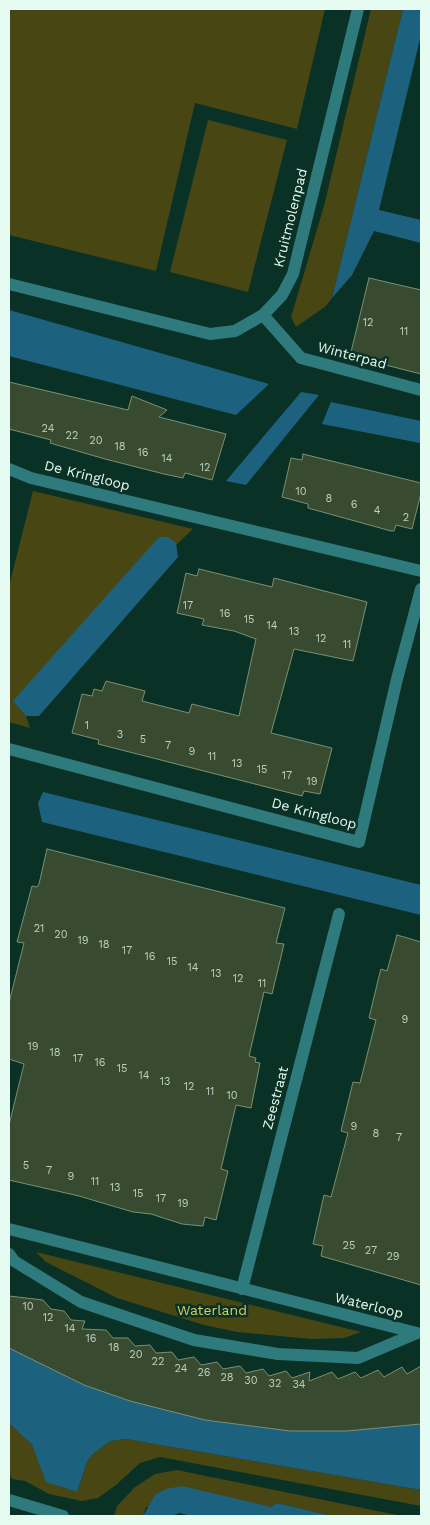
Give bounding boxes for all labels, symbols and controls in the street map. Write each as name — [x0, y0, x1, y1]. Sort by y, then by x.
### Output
street label: Kruitmolenpad — [271, 167, 311, 269]
house number: 12 — [363, 316, 373, 330]
house number: 11 — [400, 325, 408, 339]
street label: Winterpad — [316, 339, 388, 373]
house number: 24 — [42, 422, 54, 436]
house number: 22 — [66, 429, 78, 443]
house number: 20 — [89, 434, 103, 448]
house number: 18 — [114, 440, 126, 454]
house number: 16 — [138, 446, 148, 460]
house number: 14 — [161, 452, 173, 466]
street label: De Kringloop — [42, 457, 132, 495]
house number: 12 — [200, 461, 210, 475]
house number: 10 — [295, 485, 307, 499]
house number: 8 — [326, 492, 332, 506]
house number: 6 — [351, 498, 357, 512]
house number: 4 — [374, 504, 380, 518]
house number: 2 — [403, 511, 409, 525]
house number: 17 — [183, 599, 193, 613]
house number: 16 — [220, 607, 230, 621]
house number: 15 — [244, 613, 254, 627]
house number: 14 — [266, 619, 278, 633]
house number: 13 — [289, 625, 299, 639]
house number: 12 — [316, 632, 326, 646]
house number: 11 — [343, 638, 351, 652]
house number: 1 — [85, 719, 89, 733]
house number: 3 — [117, 728, 123, 742]
house number: 5 — [140, 733, 146, 747]
house number: 7 — [165, 739, 171, 753]
house number: 9 — [189, 745, 195, 759]
house number: 11 — [208, 750, 216, 764]
house number: 13 — [232, 757, 242, 771]
house number: 15 — [257, 763, 267, 777]
house number: 17 — [282, 769, 292, 783]
house number: 19 — [306, 775, 318, 789]
street label: De Kringloop — [270, 795, 358, 833]
house number: 21 — [34, 922, 44, 936]
house number: 20 — [54, 928, 68, 942]
house number: 19 — [77, 934, 89, 948]
house number: 18 — [98, 938, 110, 952]
house number: 17 — [122, 944, 132, 958]
house number: 16 — [145, 950, 155, 964]
house number: 15 — [167, 955, 177, 969]
house number: 14 — [187, 961, 199, 975]
house number: 13 — [211, 967, 221, 981]
house number: 12 — [233, 972, 243, 986]
house number: 11 — [258, 977, 266, 991]
house number: 9 — [402, 1013, 408, 1027]
house number: 19 — [27, 1040, 39, 1054]
house number: 18 — [49, 1046, 61, 1060]
house number: 17 — [73, 1052, 83, 1066]
house number: 16 — [95, 1056, 105, 1070]
house number: 15 — [117, 1062, 127, 1076]
street label: Zeestraat — [259, 1065, 293, 1131]
house number: 14 — [138, 1069, 150, 1083]
house number: 13 — [160, 1075, 170, 1089]
house number: 12 — [184, 1080, 194, 1094]
house number: 11 — [206, 1085, 214, 1099]
house number: 10 — [226, 1089, 238, 1103]
house number: 9 — [351, 1120, 357, 1134]
house number: 8 — [373, 1127, 379, 1141]
house number: 7 — [396, 1131, 402, 1145]
house number: 5 — [23, 1159, 29, 1173]
house number: 7 — [46, 1164, 52, 1178]
house number: 9 — [68, 1170, 74, 1184]
house number: 11 — [91, 1175, 99, 1189]
house number: 13 — [110, 1181, 120, 1195]
house number: 15 — [133, 1187, 143, 1201]
house number: 17 — [156, 1192, 166, 1206]
house number: 19 — [177, 1197, 189, 1211]
house number: 25 — [343, 1239, 355, 1253]
house number: 27 — [365, 1244, 377, 1258]
house number: 29 — [386, 1250, 400, 1264]
street label: Waterloop — [333, 1289, 405, 1323]
house number: 10 — [22, 1300, 34, 1314]
park label: Waterland — [177, 1303, 247, 1319]
house number: 12 — [43, 1311, 53, 1325]
house number: 14 — [64, 1322, 76, 1336]
house number: 16 — [86, 1332, 96, 1346]
house number: 18 — [108, 1341, 120, 1355]
house number: 20 — [129, 1348, 143, 1362]
house number: 22 — [152, 1355, 164, 1369]
house number: 24 — [175, 1362, 187, 1376]
house number: 26 — [197, 1366, 211, 1380]
house number: 28 — [220, 1371, 234, 1385]
house number: 30 — [244, 1374, 258, 1388]
house number: 32 — [269, 1377, 281, 1391]
house number: 34 — [292, 1378, 306, 1392]

